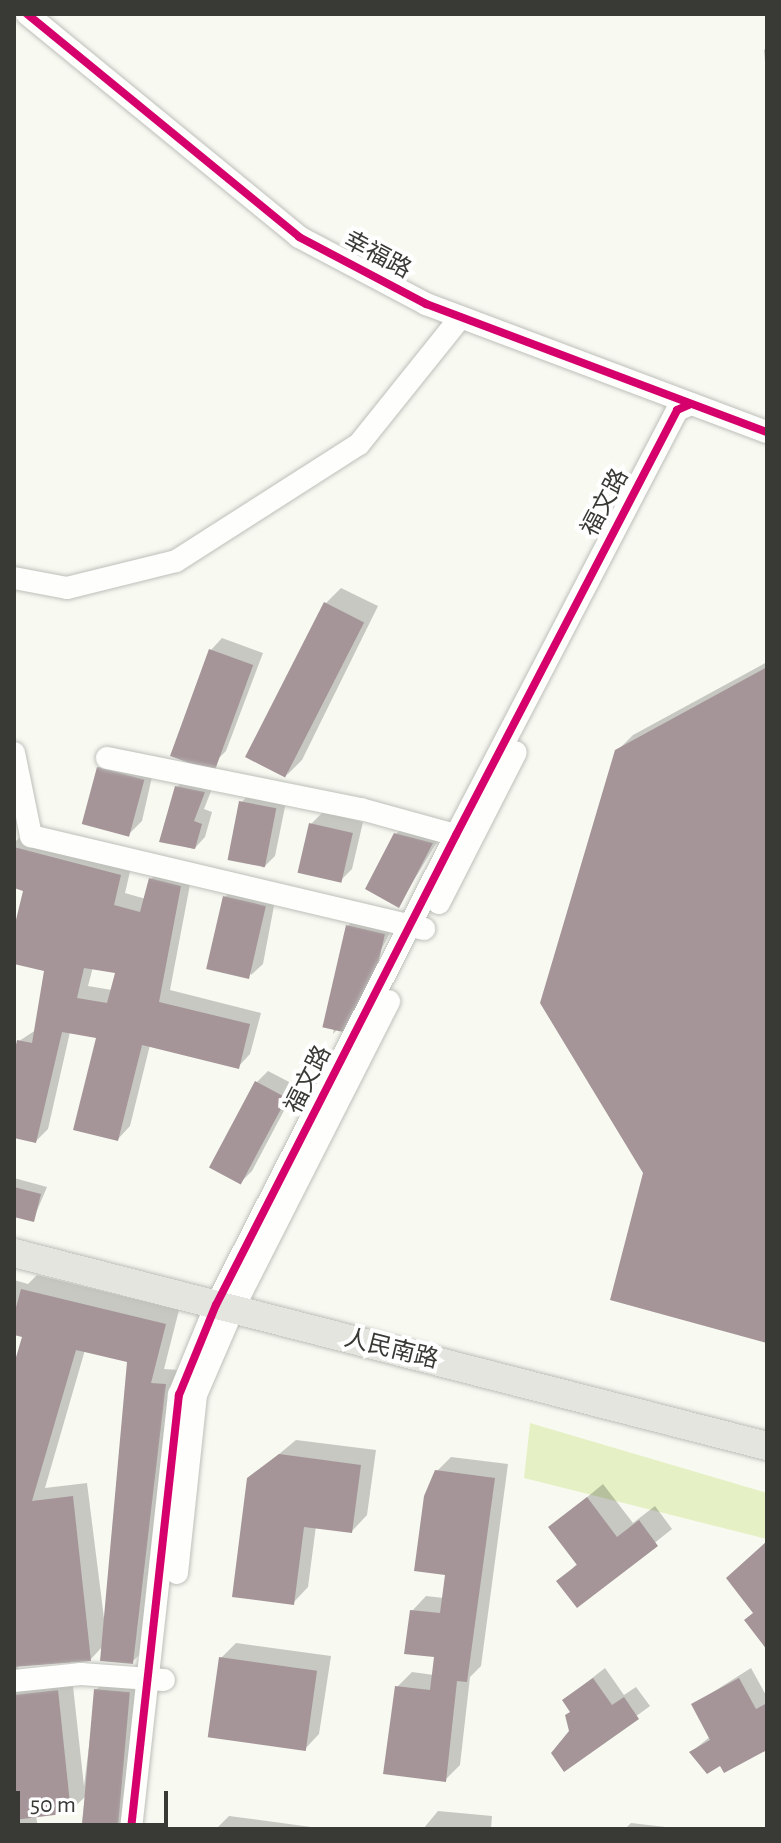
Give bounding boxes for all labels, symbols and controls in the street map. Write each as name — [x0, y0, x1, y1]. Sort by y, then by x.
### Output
street label: 幸福路 — [338, 226, 416, 286]
street label: 福文路 — [576, 464, 636, 542]
street label: 福文路 — [280, 1041, 338, 1119]
street label: 人民南路 — [341, 1324, 441, 1376]
scale bar — [20, 1775, 172, 1825]
text: 50 m — [30, 1793, 76, 1817]

